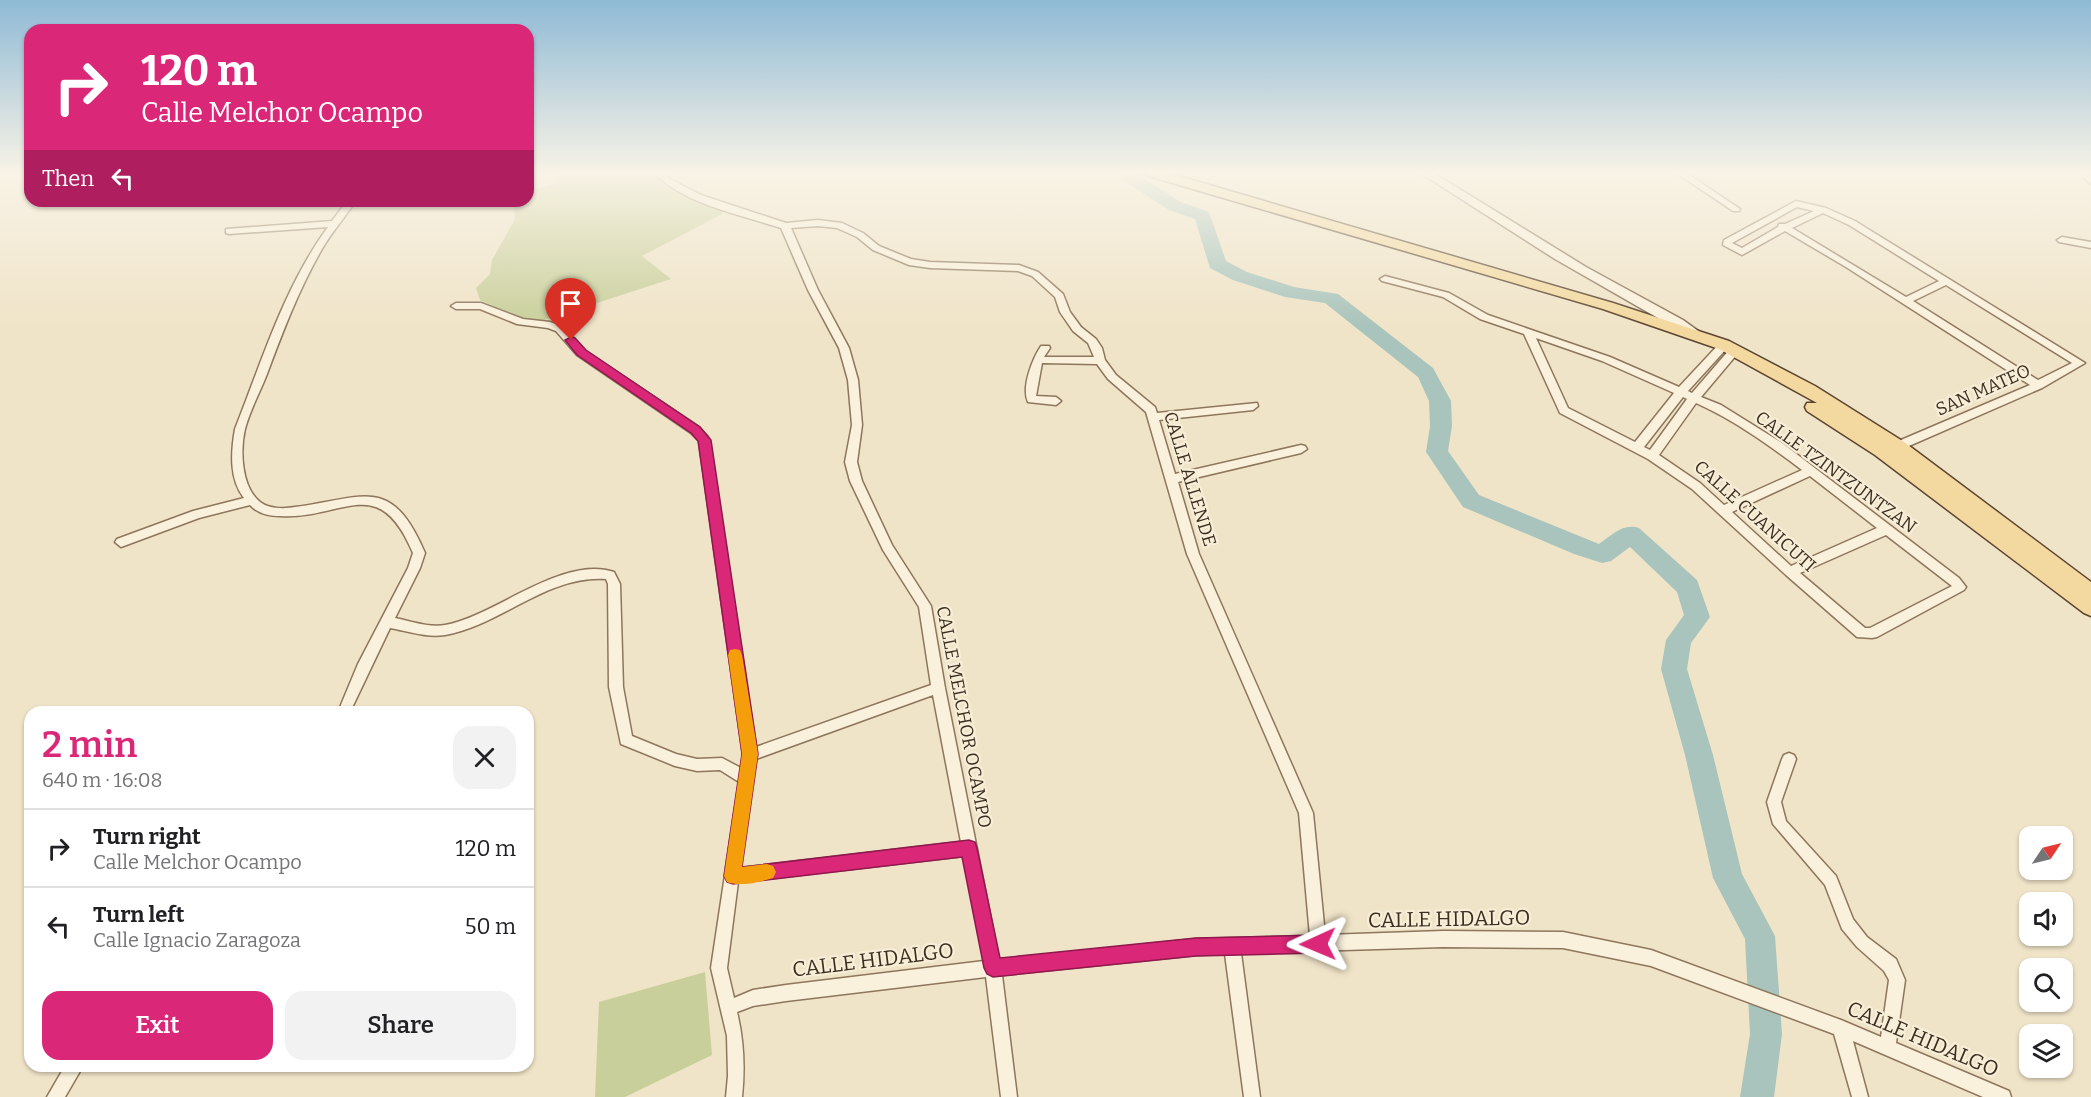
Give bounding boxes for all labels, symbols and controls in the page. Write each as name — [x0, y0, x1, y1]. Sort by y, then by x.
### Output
text: 120 m — [141, 46, 257, 96]
icon: right — [42, 48, 120, 126]
text: Calle Melchor Ocampo — [141, 97, 423, 129]
icon: left — [106, 162, 139, 195]
text: Then — [42, 165, 94, 192]
pin — [545, 278, 596, 340]
icon: arrive — [554, 287, 587, 320]
street label: SAN MATEO — [1932, 359, 2034, 421]
street label: CALLE TZINTZUNTZAN — [1751, 406, 1921, 538]
street label: CALLE ALLENDE — [1159, 409, 1221, 549]
street label: CALLE CUANICUTI — [1690, 456, 1820, 576]
street label: CALLE MELCHOR OCAMPO — [932, 604, 996, 830]
text: 2 min — [42, 723, 137, 767]
button: close — [453, 726, 516, 789]
text: 640 m · 16:08 — [42, 768, 163, 792]
text: Turn right — [93, 823, 201, 850]
north arrow — [2019, 826, 2073, 880]
map controls — [2019, 826, 2073, 1078]
icon: right — [42, 832, 75, 865]
text: 120 m — [456, 835, 516, 862]
text: Calle Melchor Ocampo — [93, 850, 302, 874]
button: sound — [2019, 892, 2073, 946]
text: Turn left — [93, 901, 185, 928]
street label: CALLE HIDALGO — [1368, 905, 1530, 933]
icon: left — [42, 910, 75, 943]
position arrow — [1286, 912, 1350, 976]
text: 50 m — [465, 913, 516, 940]
text: Calle Ignacio Zaragoza — [93, 928, 301, 952]
street label: CALLE HIDALGO — [791, 937, 955, 983]
button: search — [2019, 958, 2073, 1012]
button: Exit — [42, 991, 273, 1060]
button: Share — [285, 991, 516, 1060]
street label: CALLE HIDALGO — [1843, 995, 2003, 1083]
button: layers — [2019, 1024, 2073, 1078]

